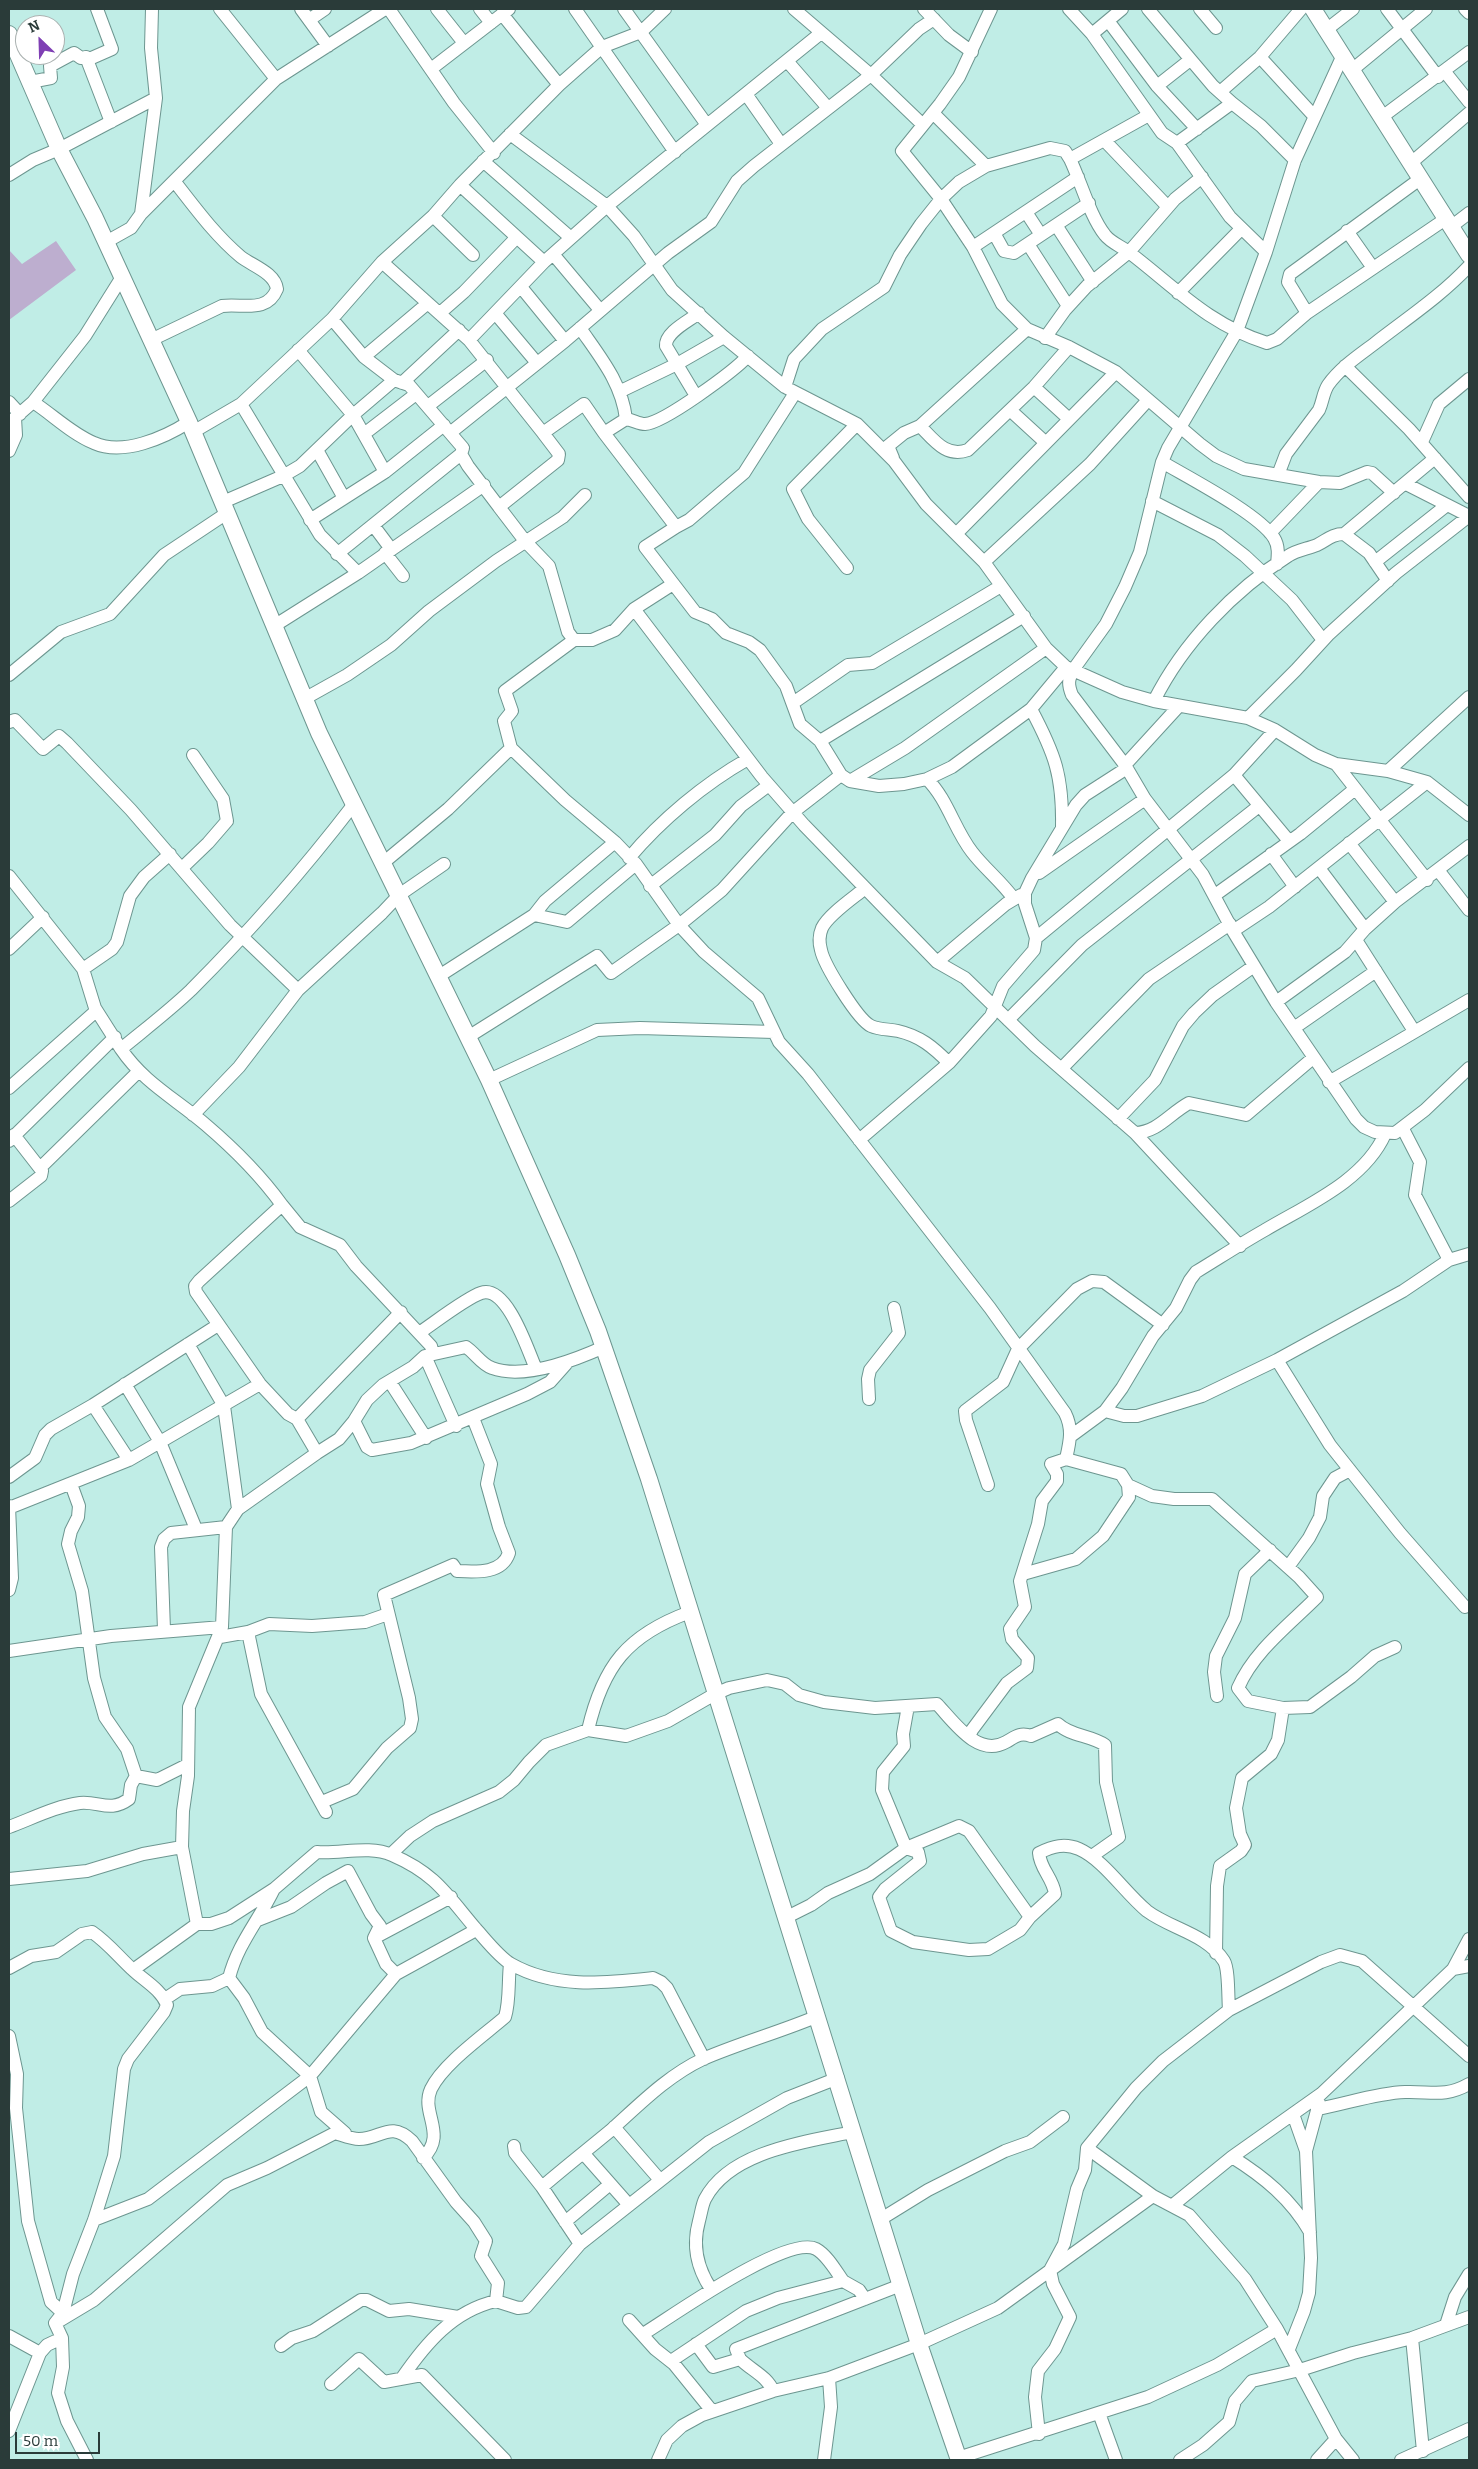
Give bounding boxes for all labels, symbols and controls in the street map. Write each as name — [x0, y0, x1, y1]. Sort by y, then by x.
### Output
north arrow — [15, 15, 65, 65]
text: N — [26, 17, 42, 37]
scale bar — [18, 2422, 102, 2454]
text: 50 m — [23, 2432, 58, 2450]

